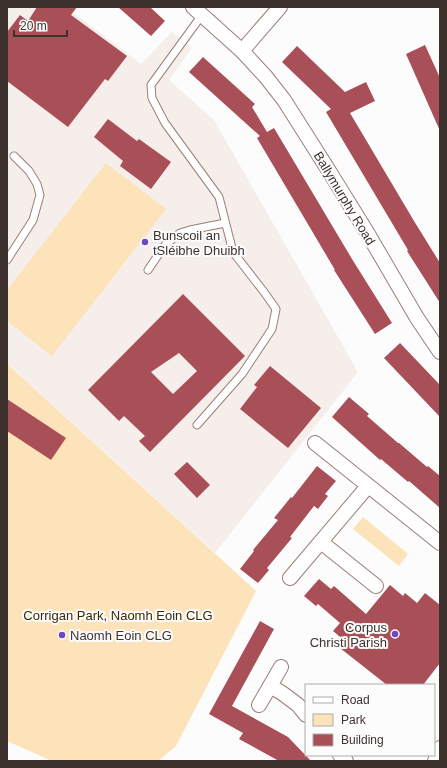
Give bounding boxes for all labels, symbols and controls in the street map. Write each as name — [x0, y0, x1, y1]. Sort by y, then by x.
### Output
scale bar — [14, 12, 67, 38]
text: 20 m — [20, 19, 47, 33]
street label: Ballymurphy Road — [311, 149, 378, 248]
place label: Bunscoil an tSléibhe Dhuibh — [153, 228, 245, 258]
marker: Bunscoil an tSléibhe Dhuibh — [140, 237, 150, 247]
park label: Corrigan Park, Naomh Eoin CLG — [23, 608, 213, 623]
place label: Corpus Christi Parish — [310, 620, 387, 650]
place label: Naomh Eoin CLG — [70, 628, 172, 643]
marker: Corpus Christi Parish — [390, 629, 400, 639]
marker: Naomh Eoin CLG — [57, 630, 67, 640]
legend — [305, 684, 435, 756]
text: Road — [341, 693, 370, 707]
text: Park — [341, 713, 367, 727]
text: Building — [341, 733, 384, 747]

